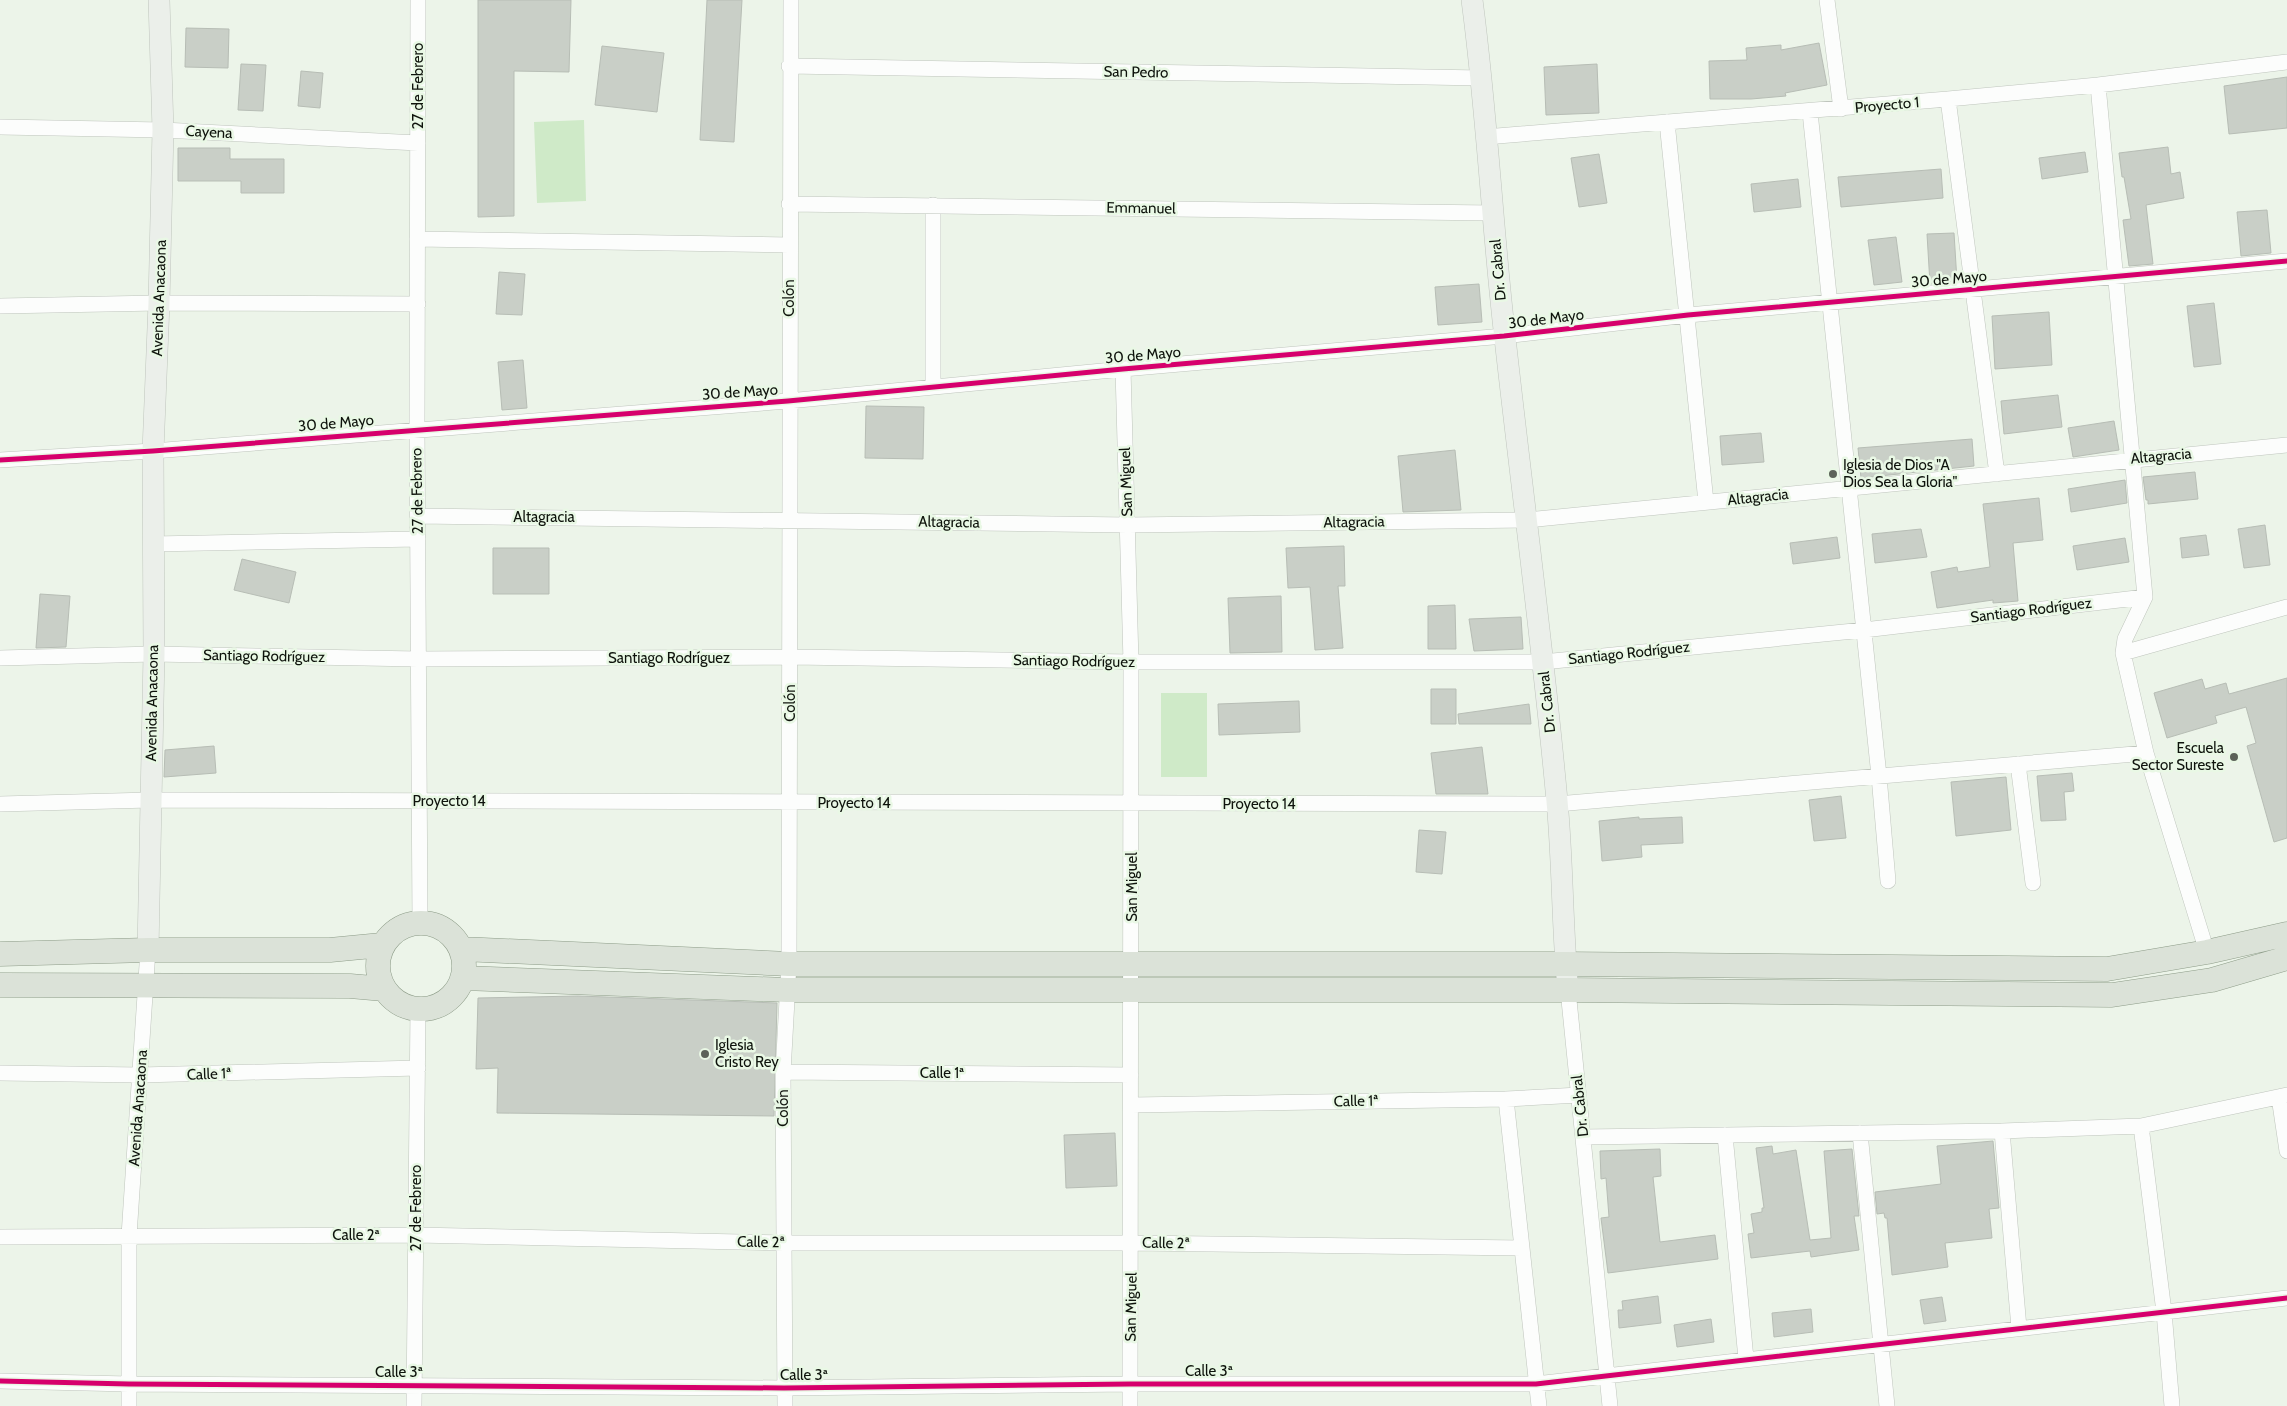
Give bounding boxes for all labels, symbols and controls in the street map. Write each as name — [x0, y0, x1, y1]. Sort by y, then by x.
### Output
street label: 27 de Febrero — [409, 43, 427, 129]
street label: San Pedro — [1103, 62, 1169, 82]
street label: Proyecto 1 — [1854, 93, 1920, 117]
street label: Cayena — [185, 122, 234, 142]
street label: Emmanuel — [1106, 198, 1176, 218]
street label: Dr. Cabral — [1486, 238, 1510, 302]
street label: Avenida Anacaona — [148, 239, 170, 357]
street label: 30 de Mayo — [1910, 267, 1988, 291]
street label: Colón — [780, 279, 798, 317]
street label: 30 de Mayo — [1507, 305, 1585, 333]
street label: 30 de Mayo — [1104, 343, 1182, 367]
street label: 30 de Mayo — [701, 380, 779, 404]
street label: 30 de Mayo — [297, 411, 375, 435]
street label: Altagracia — [2130, 444, 2193, 468]
street label: San Miguel — [1116, 447, 1136, 517]
street label: 27 de Febrero — [407, 448, 427, 534]
place label: Iglesia de Dios "A Dios Sea la Gloria" — [1843, 456, 1957, 491]
marker: Iglesia de Dios "A Dios Sea la Gloria" — [1827, 468, 1839, 480]
street label: Altagracia — [1727, 485, 1790, 509]
street label: Altagracia — [513, 508, 575, 526]
street label: Altagracia — [918, 512, 981, 532]
street label: Altagracia — [1323, 512, 1386, 532]
street label: Santiago Rodríguez — [1969, 594, 2093, 626]
street label: Santiago Rodríguez — [1567, 638, 1691, 668]
street label: Avenida Anacaona — [142, 644, 162, 762]
street label: Santiago Rodríguez — [203, 646, 325, 666]
street label: Santiago Rodríguez — [608, 649, 730, 667]
street label: Santiago Rodríguez — [1013, 651, 1135, 671]
street label: Dr. Cabral — [1535, 670, 1559, 734]
street label: Colón — [781, 684, 799, 722]
place label: Escuela Sector Sureste — [2132, 739, 2225, 774]
marker: Escuela Sector Sureste — [2228, 751, 2240, 763]
street label: Proyecto 14 — [412, 792, 486, 810]
street label: Proyecto 14 — [817, 794, 891, 812]
street label: Proyecto 14 — [1222, 795, 1296, 813]
street label: San Miguel — [1123, 852, 1141, 922]
place label: Iglesia Cristo Rey — [715, 1036, 779, 1071]
street label: Avenida Anacaona — [125, 1048, 151, 1167]
marker: Iglesia Cristo Rey — [699, 1048, 711, 1060]
street label: Calle 1ª — [186, 1064, 232, 1084]
street label: Calle 1ª — [920, 1064, 964, 1082]
street label: Dr. Cabral — [1568, 1074, 1592, 1138]
street label: Colón — [774, 1089, 792, 1127]
street label: Calle 1ª — [1334, 1092, 1378, 1110]
street label: 27 de Febrero — [407, 1165, 425, 1251]
street label: Calle 2ª — [332, 1226, 380, 1244]
street label: Calle 2ª — [737, 1233, 785, 1251]
street label: Calle 2ª — [1142, 1234, 1190, 1252]
street label: San Miguel — [1121, 1272, 1141, 1342]
street label: Calle 3ª — [1185, 1362, 1233, 1380]
street label: Calle 3ª — [375, 1363, 423, 1381]
street label: Calle 3ª — [780, 1366, 828, 1384]

